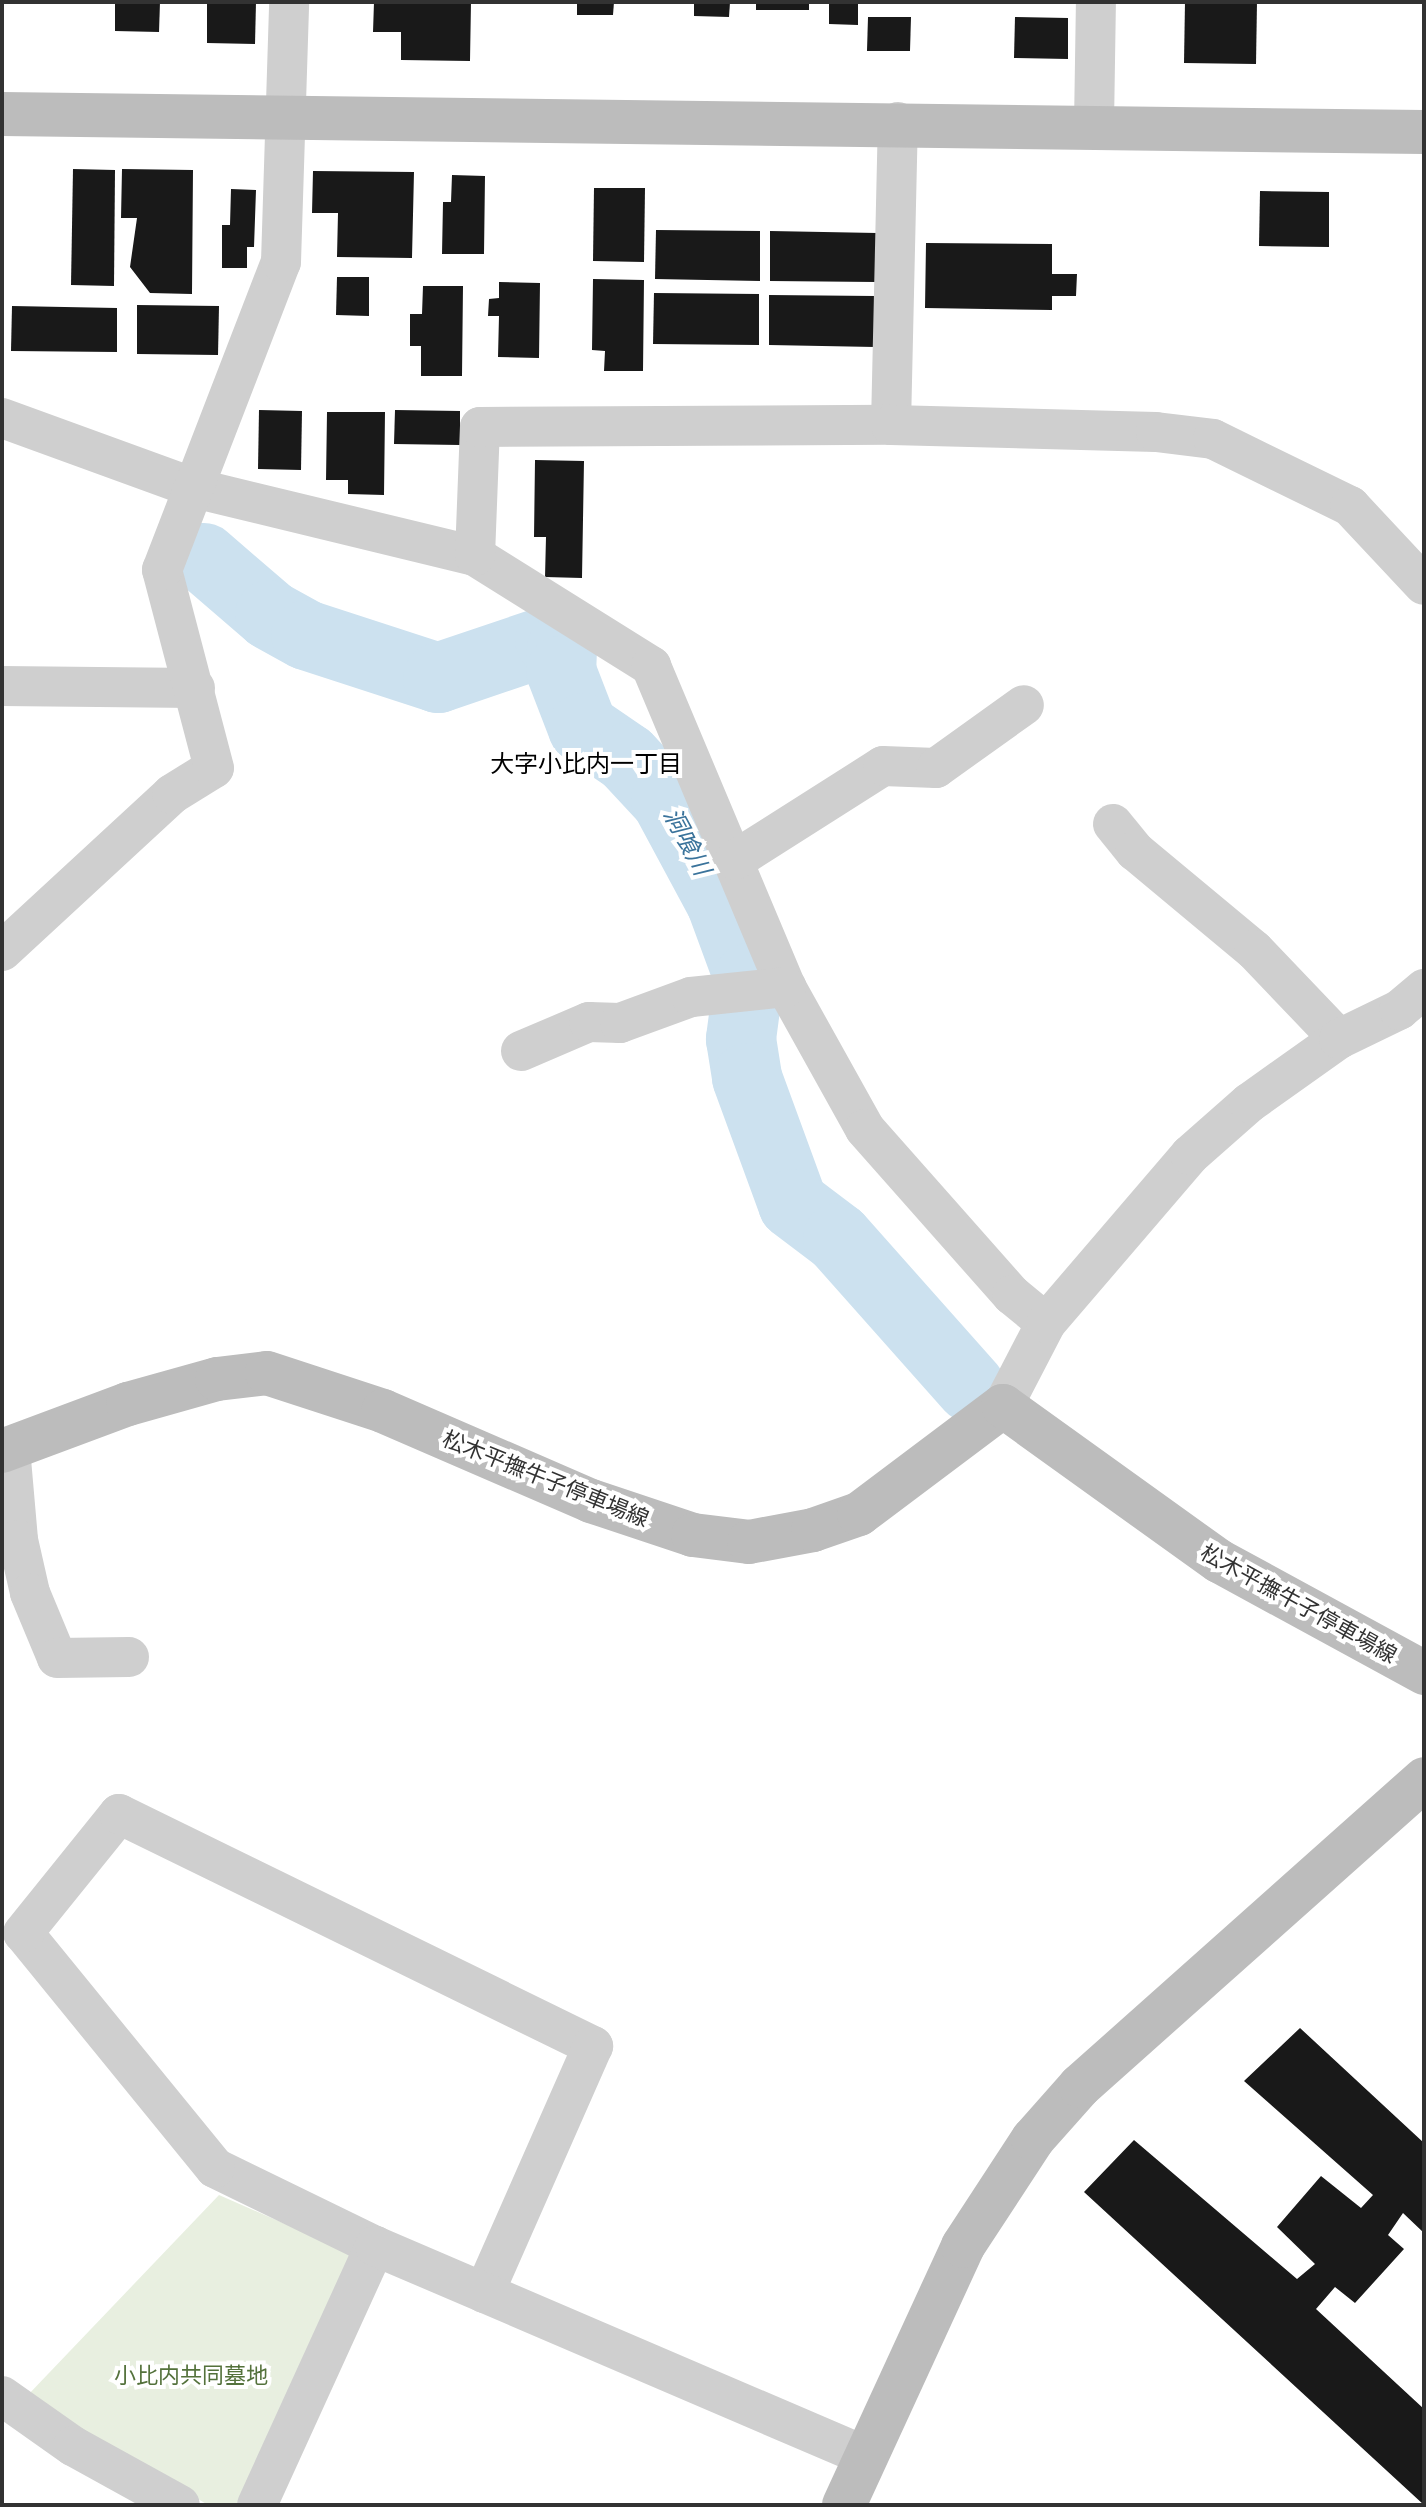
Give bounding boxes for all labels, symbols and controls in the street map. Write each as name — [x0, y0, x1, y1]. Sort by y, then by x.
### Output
district label: 大字小比内一丁目 — [490, 749, 682, 777]
water label: 洞喰川 — [658, 802, 718, 880]
street label: 松木平撫牛子停車場線 — [439, 1425, 653, 1531]
street label: 松木平撫牛子停車場線 — [1196, 1538, 1402, 1668]
park label: 小比内共同墓地 — [114, 2362, 268, 2388]

